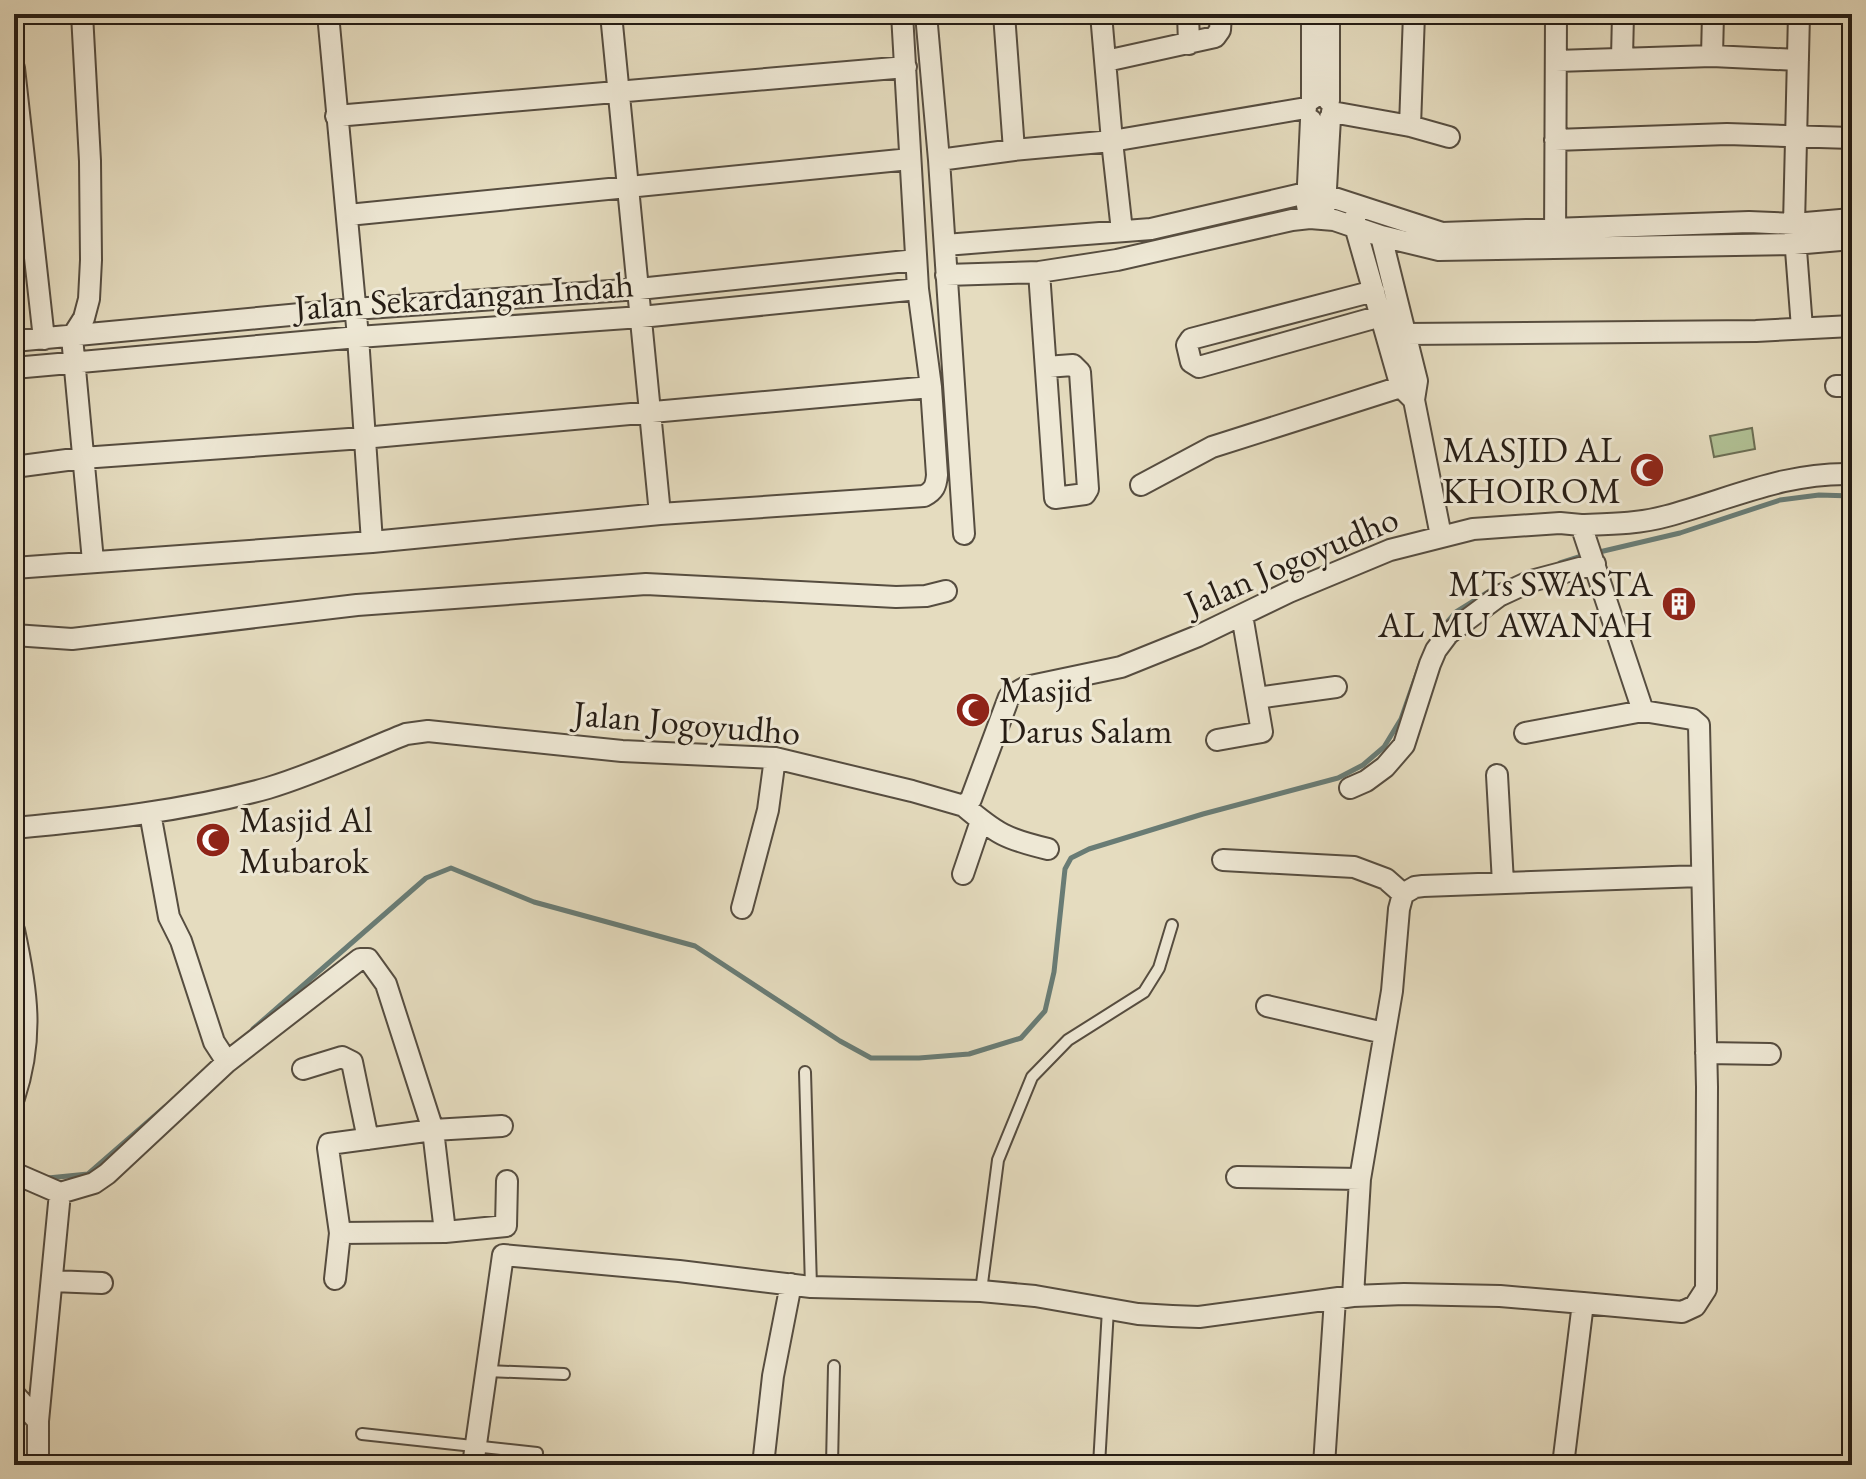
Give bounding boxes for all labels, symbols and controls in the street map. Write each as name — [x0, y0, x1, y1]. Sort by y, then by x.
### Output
street label: Jalan Sekardangan Indah — [290, 260, 635, 331]
place label: MASJID AL KHOIROM — [1442, 426, 1621, 514]
mosque icon: MASJID AL KHOIROM — [1628, 451, 1666, 489]
street label: Jalan Jogoyudho — [1174, 494, 1405, 628]
place label: MTs SWASTA AL MU AWANAH — [1377, 560, 1654, 648]
building icon: MTs SWASTA AL MU AWANAH — [1660, 585, 1698, 623]
place label: Masjid Darus Salam — [999, 666, 1172, 754]
street label: Jalan Jogoyudho — [568, 689, 802, 756]
mosque icon: Masjid Darus Salam — [954, 691, 992, 729]
place label: Masjid Al Mubarok — [239, 796, 373, 884]
mosque icon: Masjid Al Mubarok — [194, 821, 232, 859]

